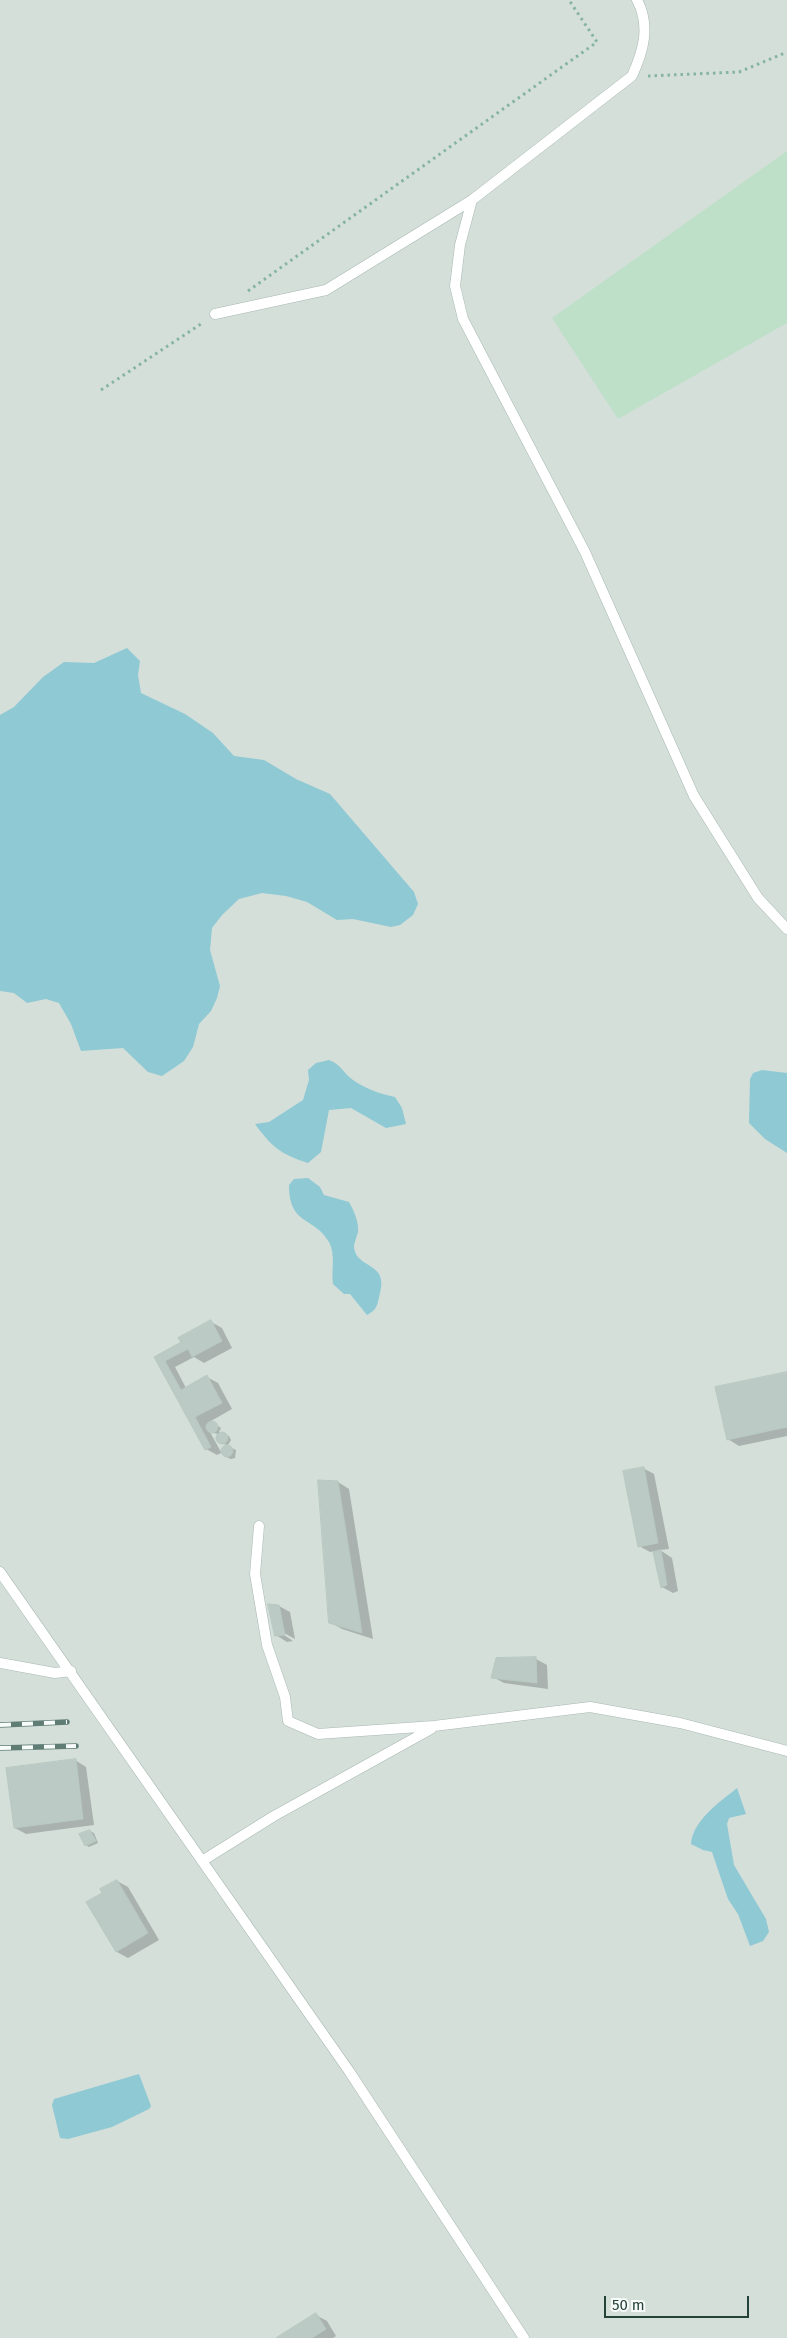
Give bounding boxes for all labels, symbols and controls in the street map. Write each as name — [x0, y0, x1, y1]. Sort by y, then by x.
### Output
scale bar — [607, 2286, 752, 2318]
text: 50 m — [612, 2296, 645, 2314]

